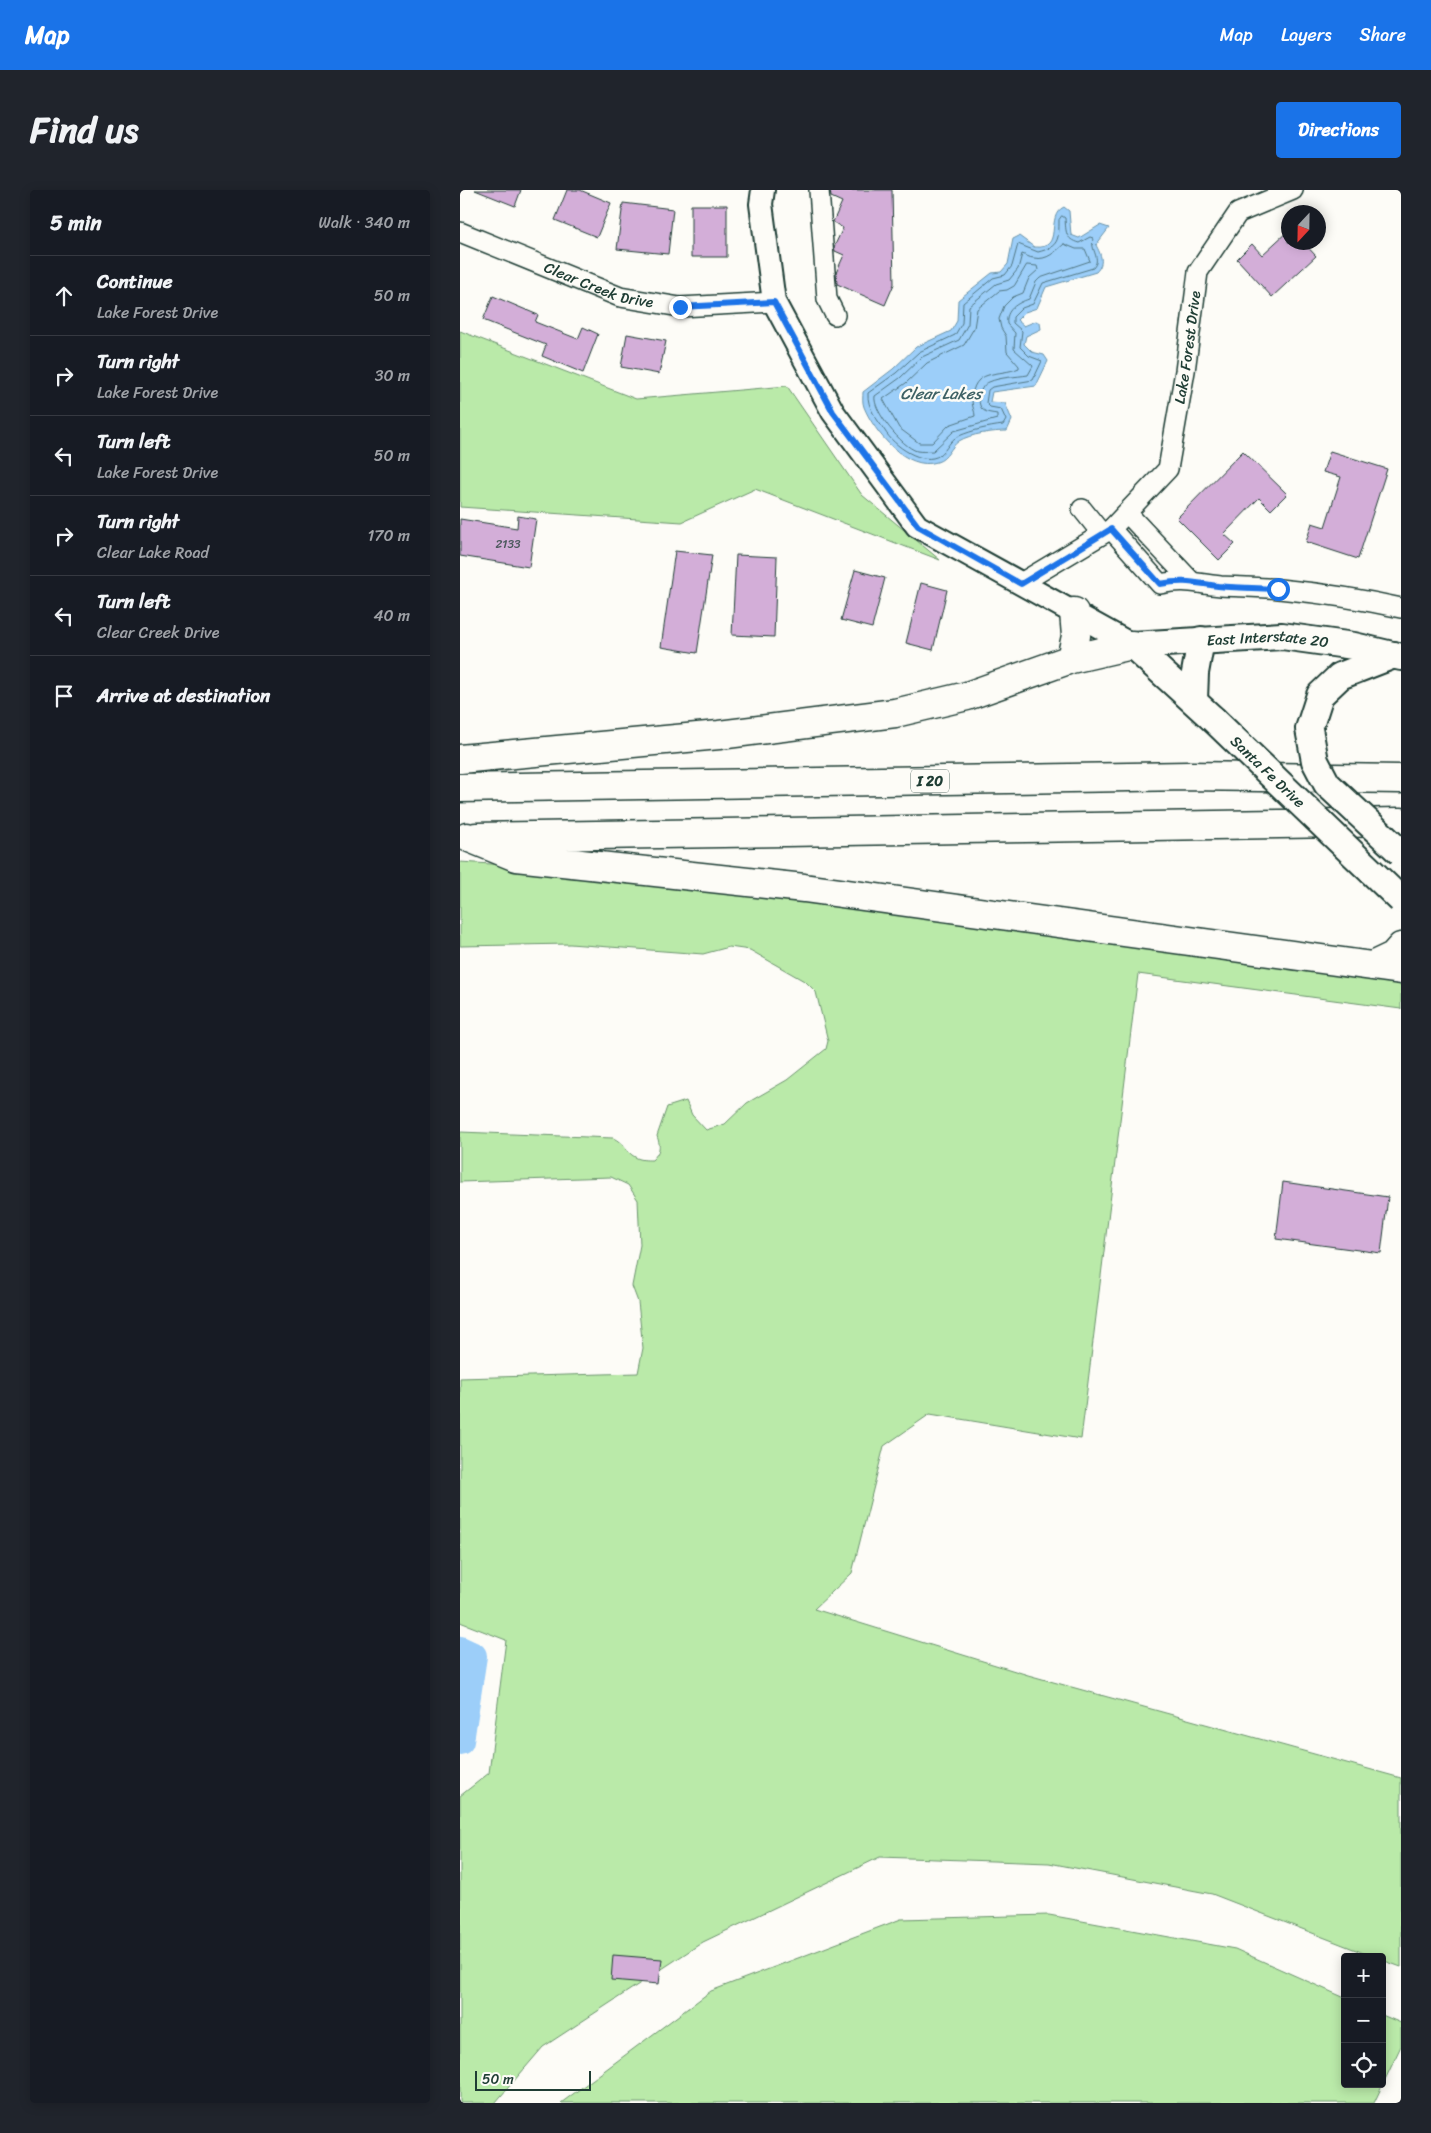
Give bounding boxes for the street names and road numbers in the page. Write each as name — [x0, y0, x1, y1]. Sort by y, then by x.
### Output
street label: Clear Creek Drive — [540, 254, 655, 315]
street label: Lake Forest Drive — [1167, 289, 1208, 406]
street label: East Interstate 20 — [1206, 623, 1330, 655]
street label: Santa Fe Drive — [1224, 729, 1312, 815]
road number: I 20 — [911, 770, 949, 792]

